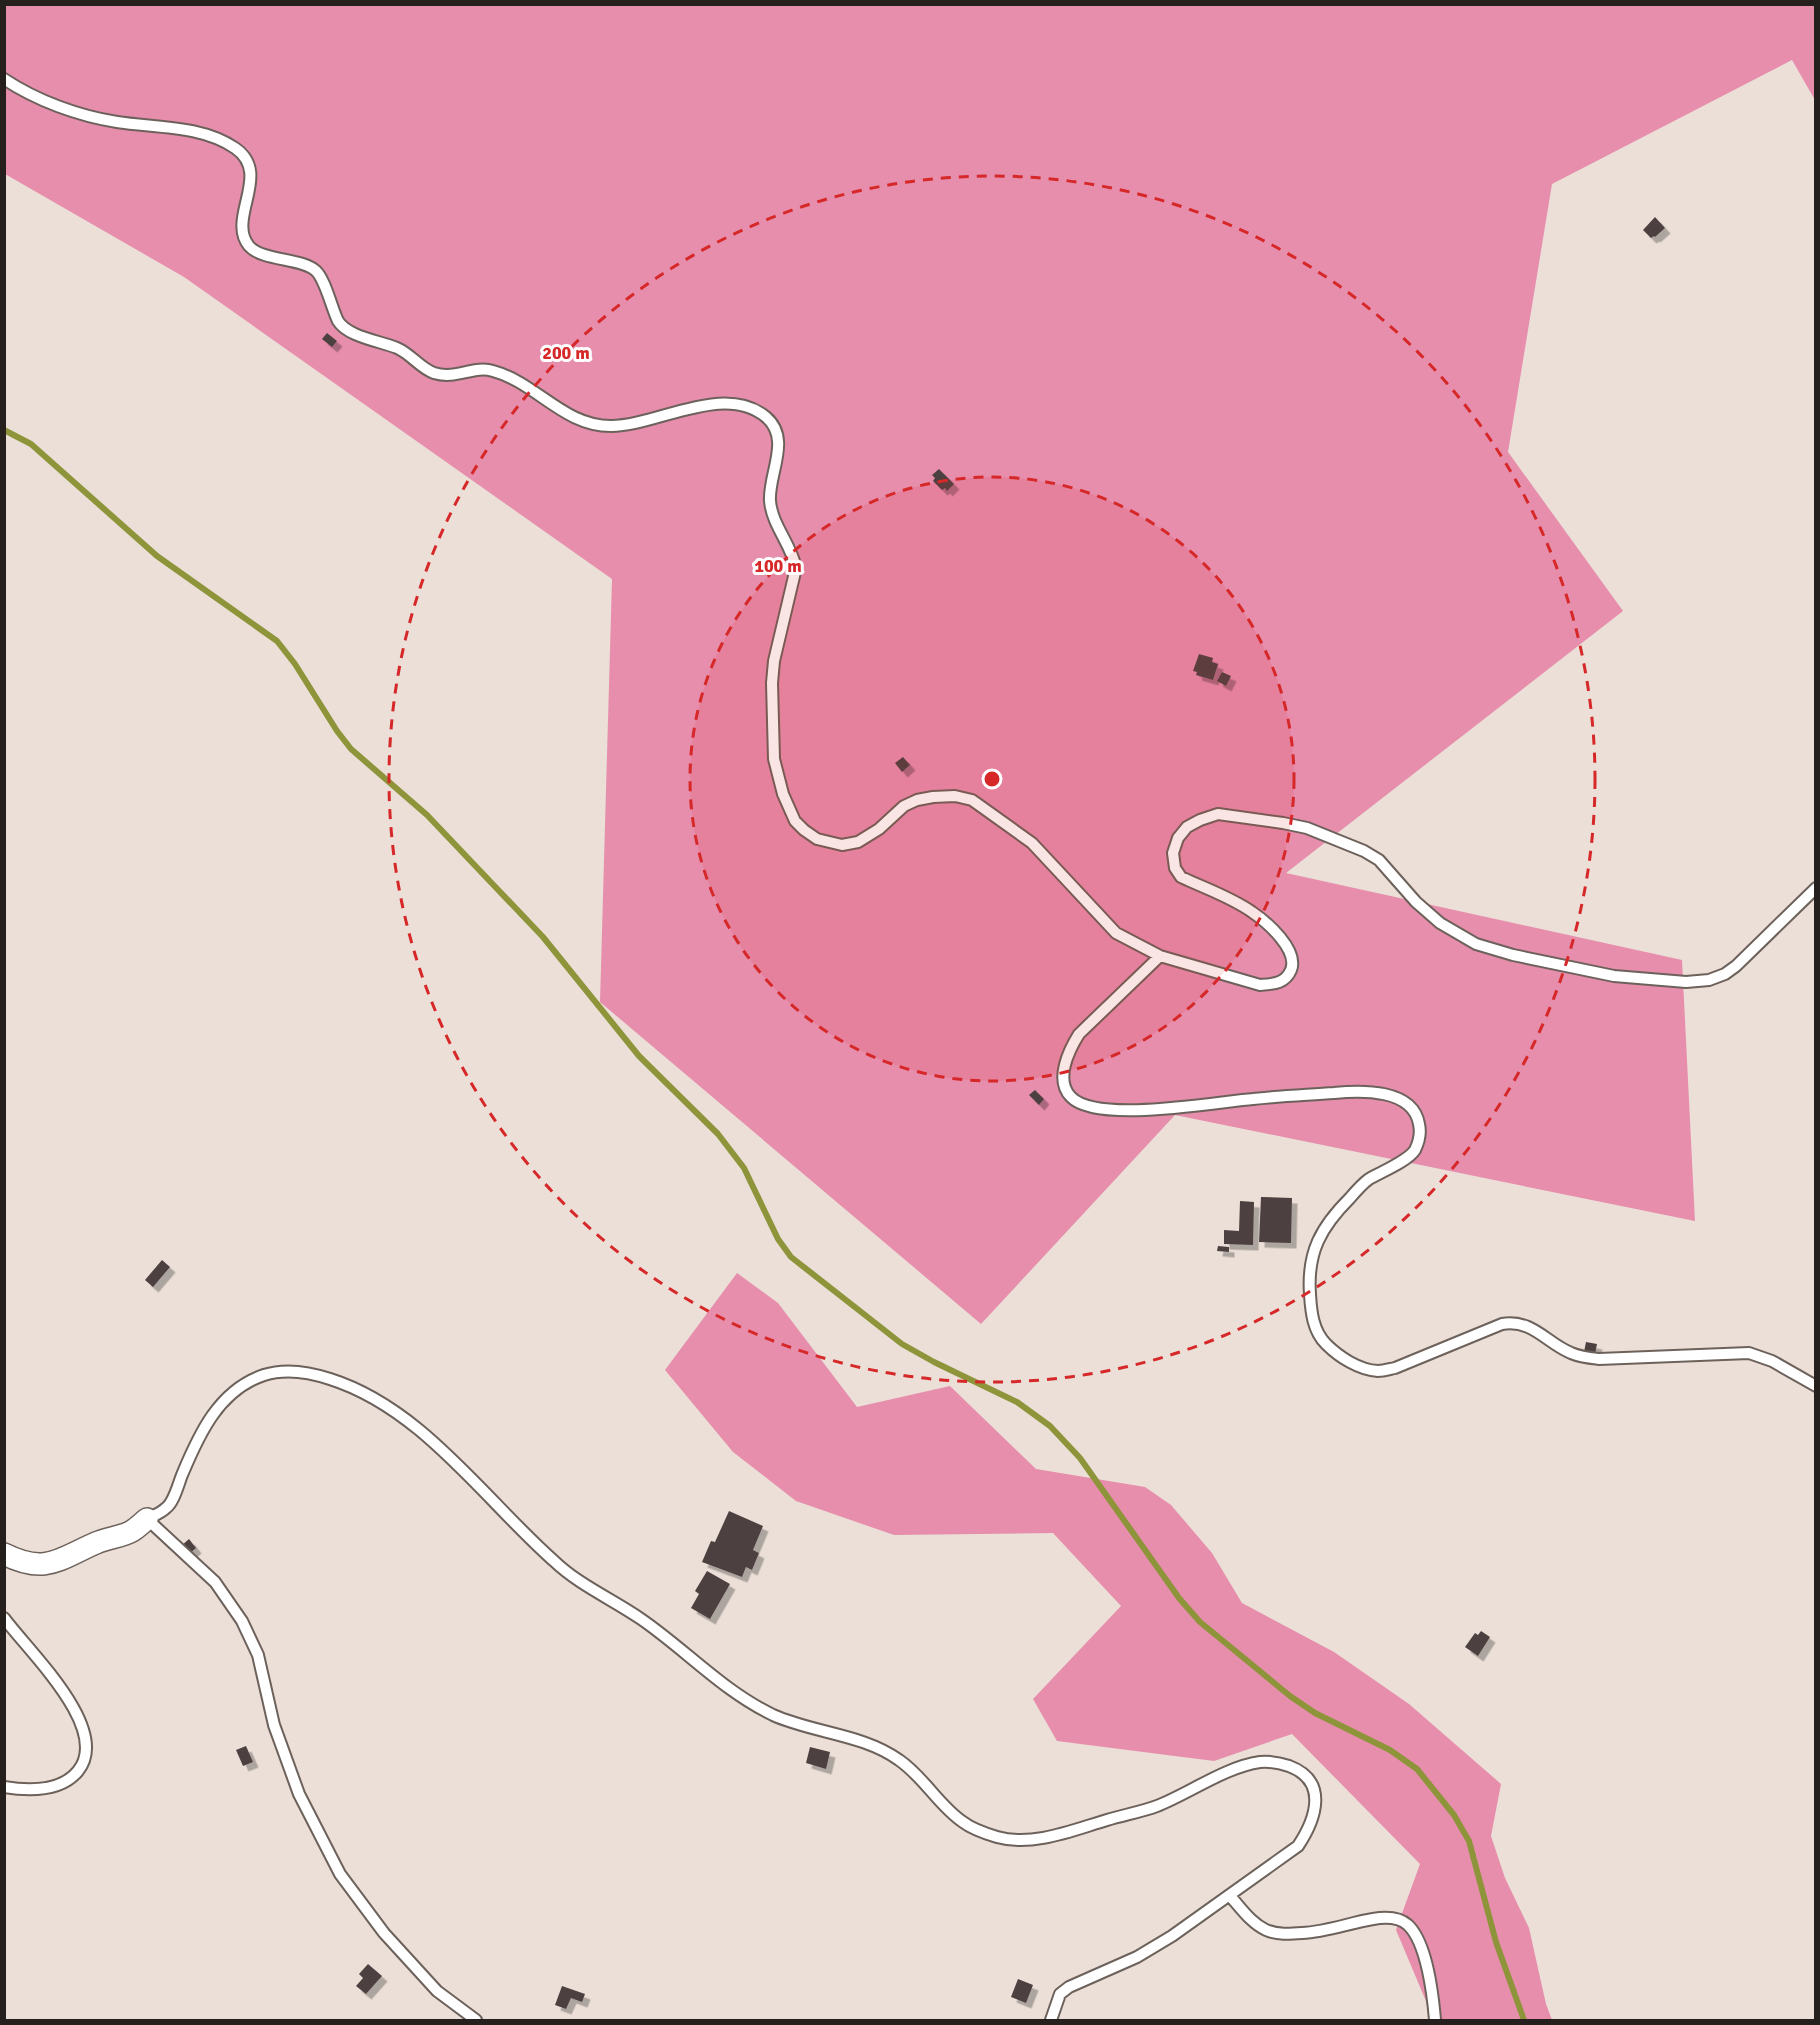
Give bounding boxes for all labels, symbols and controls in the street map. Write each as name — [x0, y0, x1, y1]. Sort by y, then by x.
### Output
text: 200 m — [542, 342, 590, 364]
text: 100 m — [754, 555, 802, 577]
centre of rings — [982, 769, 1002, 789]

